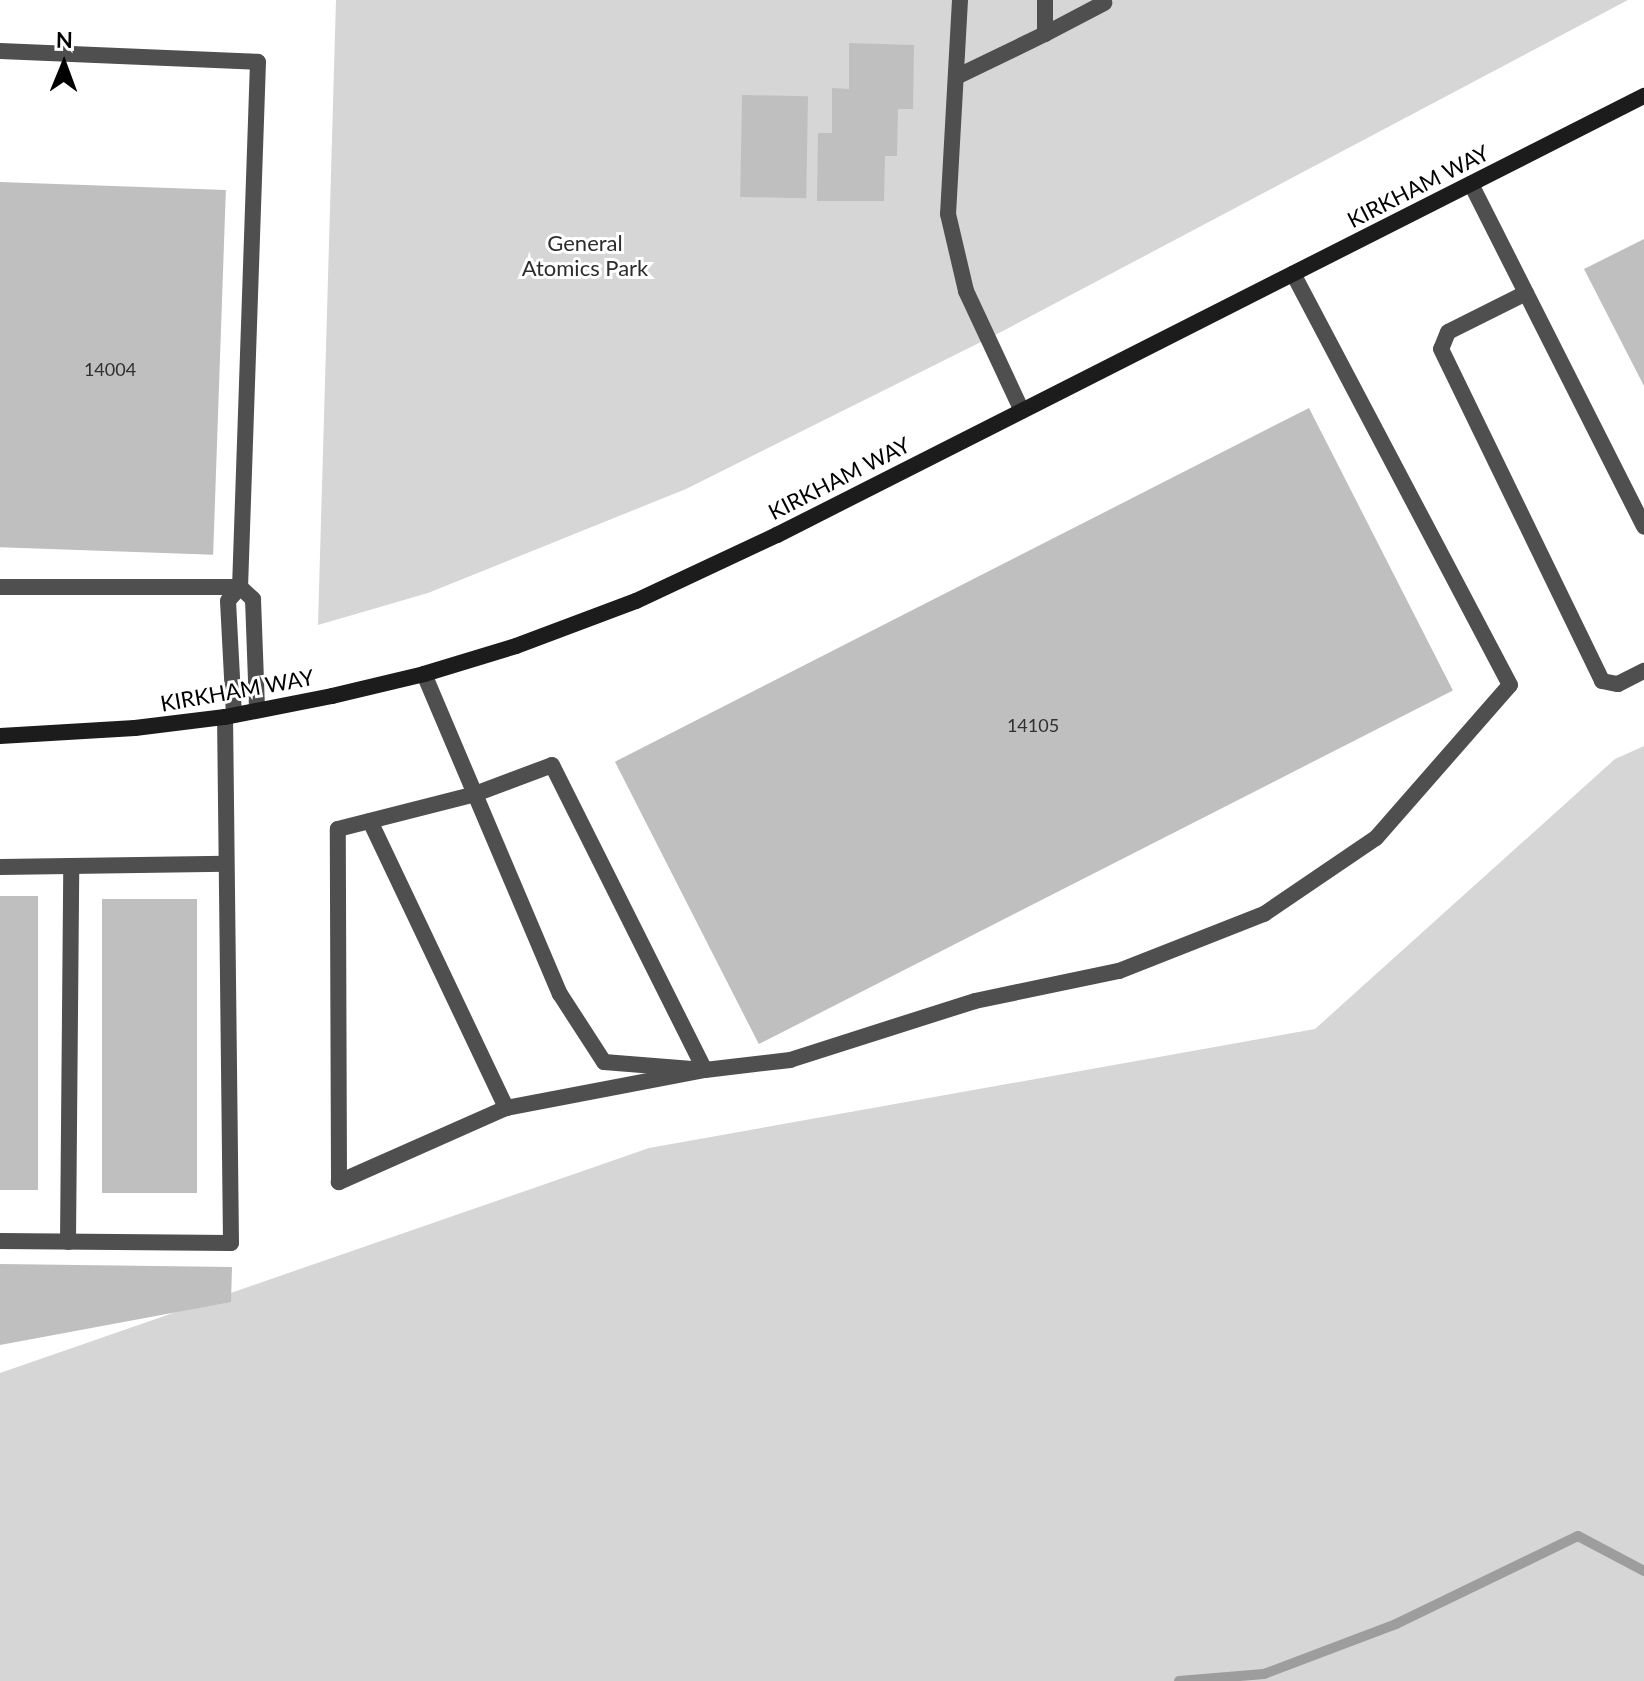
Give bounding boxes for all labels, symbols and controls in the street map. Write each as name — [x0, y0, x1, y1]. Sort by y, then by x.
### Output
north arrow — [24, 24, 104, 104]
text: N — [56, 26, 73, 53]
street label: KIRKHAM WAY — [1343, 139, 1493, 233]
park label: General Atomics Park — [522, 229, 648, 280]
house number: 14004 — [84, 358, 136, 380]
street label: KIRKHAM WAY — [764, 431, 914, 525]
street label: KIRKHAM WAY — [158, 663, 316, 717]
house number: 14105 — [1007, 714, 1059, 736]

